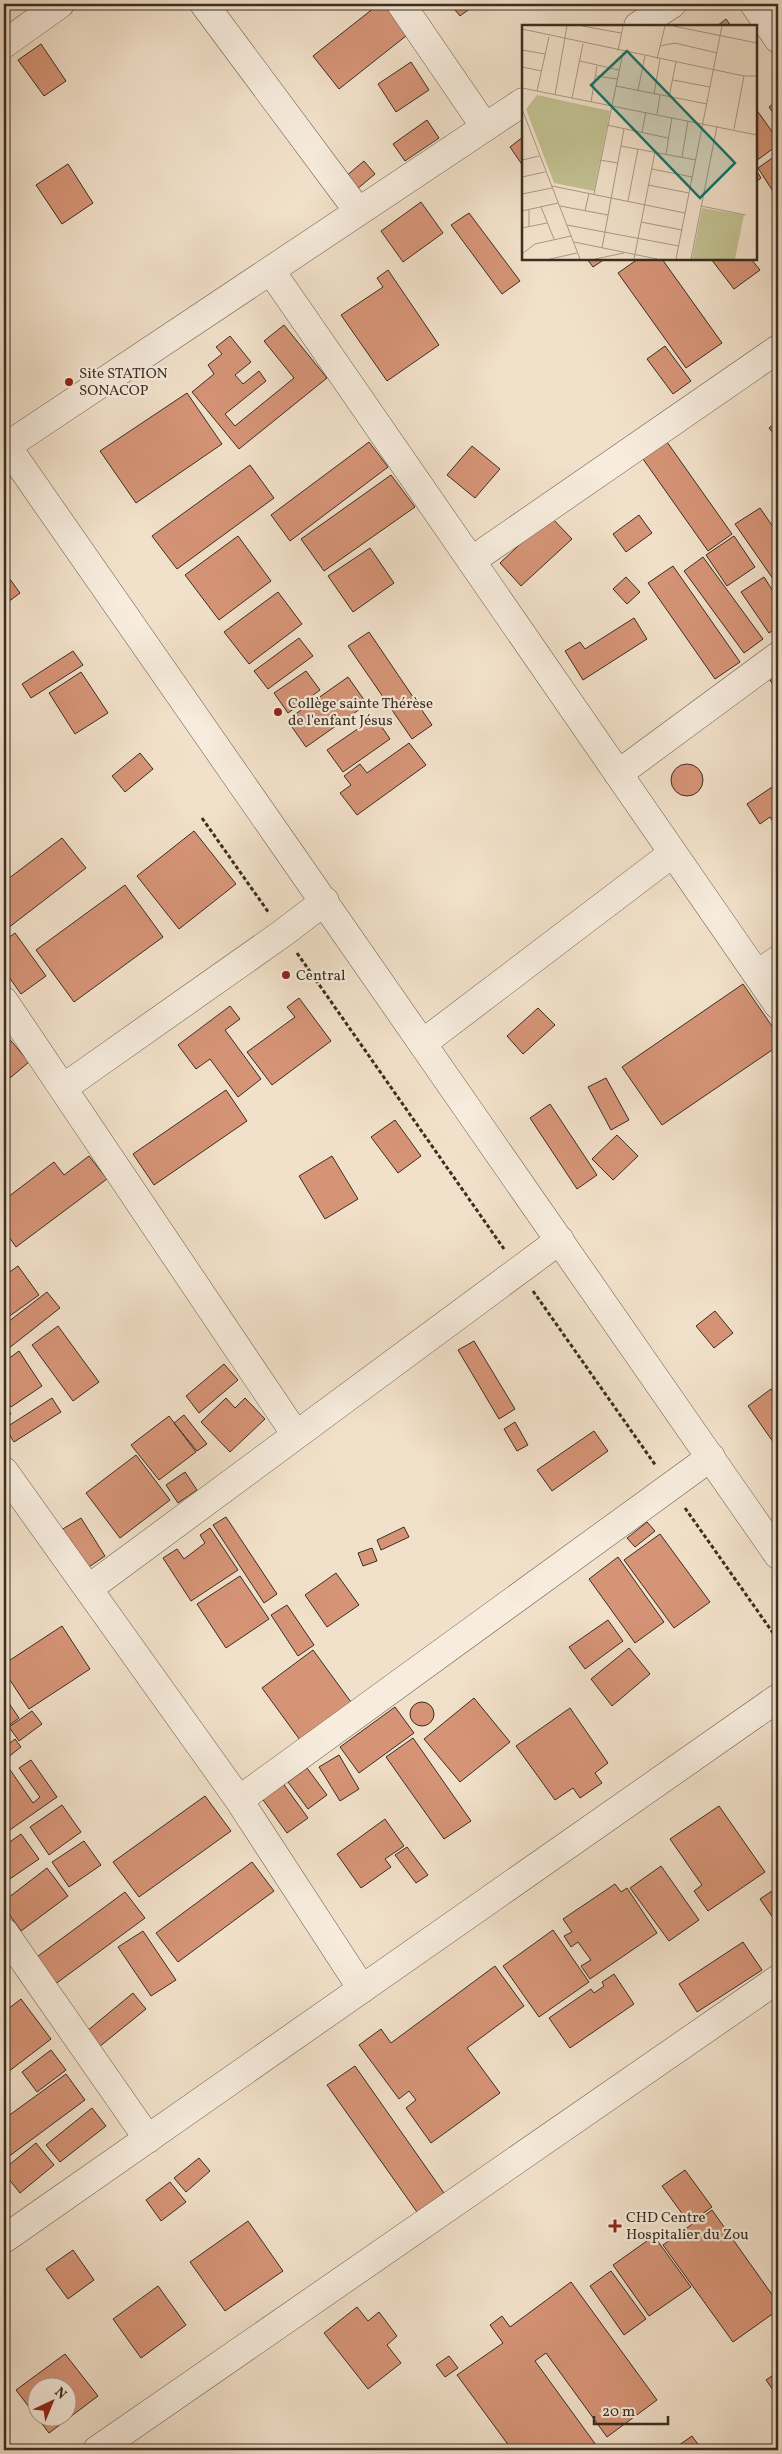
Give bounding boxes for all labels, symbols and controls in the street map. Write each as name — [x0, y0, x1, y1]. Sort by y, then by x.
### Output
inset map — [522, 25, 757, 260]
place label: Site STATION SONACOP — [79, 364, 168, 402]
marker: Site STATION SONACOP — [63, 376, 75, 388]
place label: Collège sainte Thérèse de l'enfant Jésus — [288, 694, 433, 732]
marker: Collège sainte Thérèse de l'enfant Jésus — [272, 706, 284, 718]
place label: Central — [296, 966, 345, 987]
marker: Central — [280, 969, 292, 981]
place label: CHD Centre Hospitalier du Zou — [626, 2208, 749, 2246]
marker: CHD Centre Hospitalier du Zou — [608, 2219, 622, 2233]
north arrow — [28, 2376, 78, 2426]
text: N — [50, 2383, 70, 2404]
scale bar — [594, 2394, 668, 2426]
text: 20 m — [602, 2402, 635, 2423]

